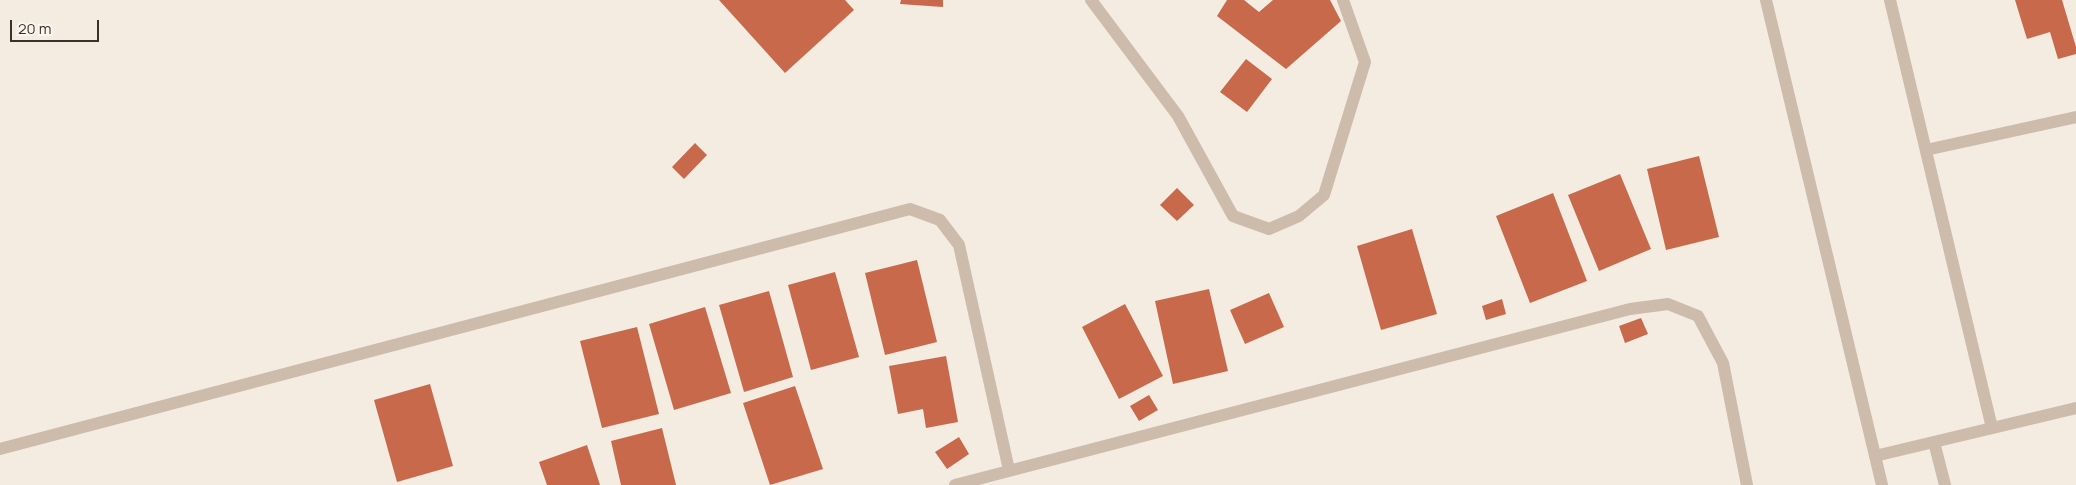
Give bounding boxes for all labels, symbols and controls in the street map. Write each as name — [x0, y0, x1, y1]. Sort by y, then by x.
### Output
scale bar — [12, 10, 101, 42]
text: 20 m — [18, 18, 51, 39]

